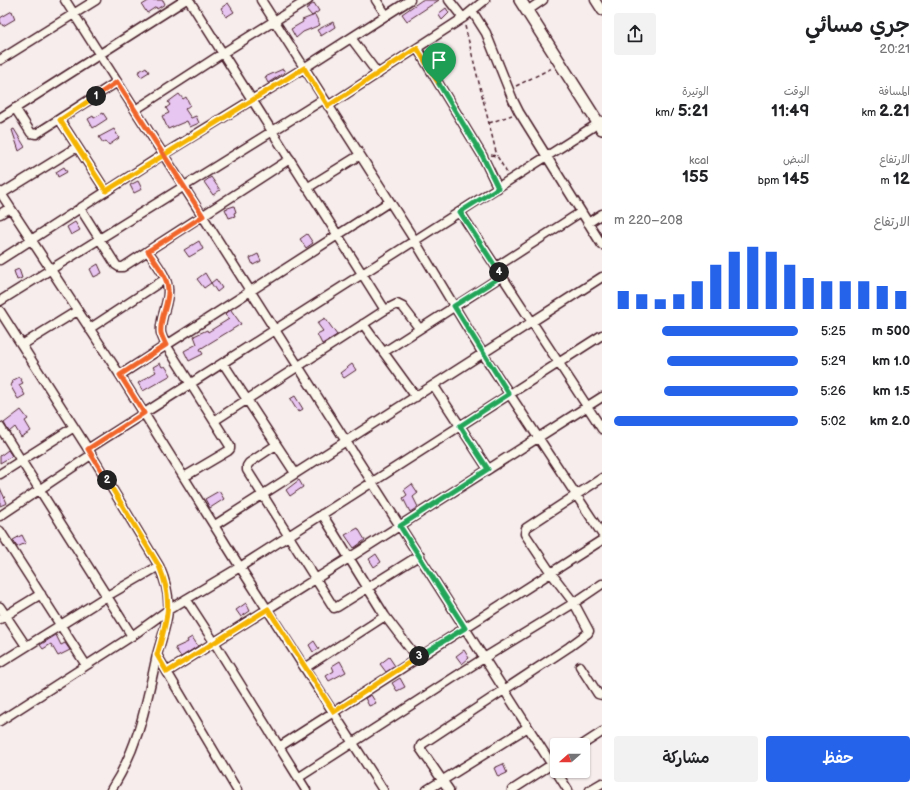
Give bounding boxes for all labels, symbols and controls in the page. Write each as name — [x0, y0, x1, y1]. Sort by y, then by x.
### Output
text: جري مسائي — [805, 12, 910, 39]
button: share — [614, 13, 656, 55]
text: 20:21 — [880, 41, 910, 57]
pin — [422, 43, 456, 84]
icon: arrive — [428, 49, 450, 71]
text: الوتيرة — [682, 85, 709, 98]
text: الوقت — [784, 85, 809, 98]
text: المسافة — [879, 85, 910, 98]
pin: 1 — [86, 86, 106, 106]
text: 1 — [94, 89, 98, 102]
text: 5:21 — [678, 101, 709, 121]
text: 11:49 — [771, 101, 809, 121]
text: 2.21 — [879, 101, 910, 121]
text: /km — [655, 106, 678, 119]
text: km — [862, 106, 879, 119]
text: النبض — [783, 153, 809, 166]
text: الارتفاع — [879, 153, 910, 166]
text: kcal — [689, 154, 709, 167]
text: 155 — [682, 167, 709, 187]
text: 145 — [782, 169, 809, 189]
text: 12 — [893, 169, 910, 189]
text: bpm — [758, 174, 782, 187]
text: m — [881, 174, 893, 187]
text: 208–220 m — [614, 212, 683, 228]
text: الارتفاع — [874, 214, 910, 230]
pin: 4 — [489, 262, 509, 282]
text: 4 — [496, 265, 502, 278]
text: 5:25 — [821, 323, 846, 339]
text: 500 m — [872, 323, 910, 339]
text: 5:29 — [821, 353, 846, 369]
text: 1.0 km — [872, 353, 910, 369]
text: 5:26 — [820, 383, 846, 399]
text: 1.5 km — [873, 383, 910, 399]
text: 5:02 — [821, 413, 846, 429]
text: 2.0 km — [870, 413, 910, 429]
pin: 2 — [97, 470, 117, 490]
text: 2 — [104, 473, 110, 486]
pin: 3 — [409, 646, 429, 666]
text: 3 — [416, 649, 422, 662]
button: مشاركة — [614, 736, 758, 782]
button: حفظ — [766, 736, 910, 782]
north arrow — [550, 738, 590, 778]
map controls — [550, 738, 590, 778]

